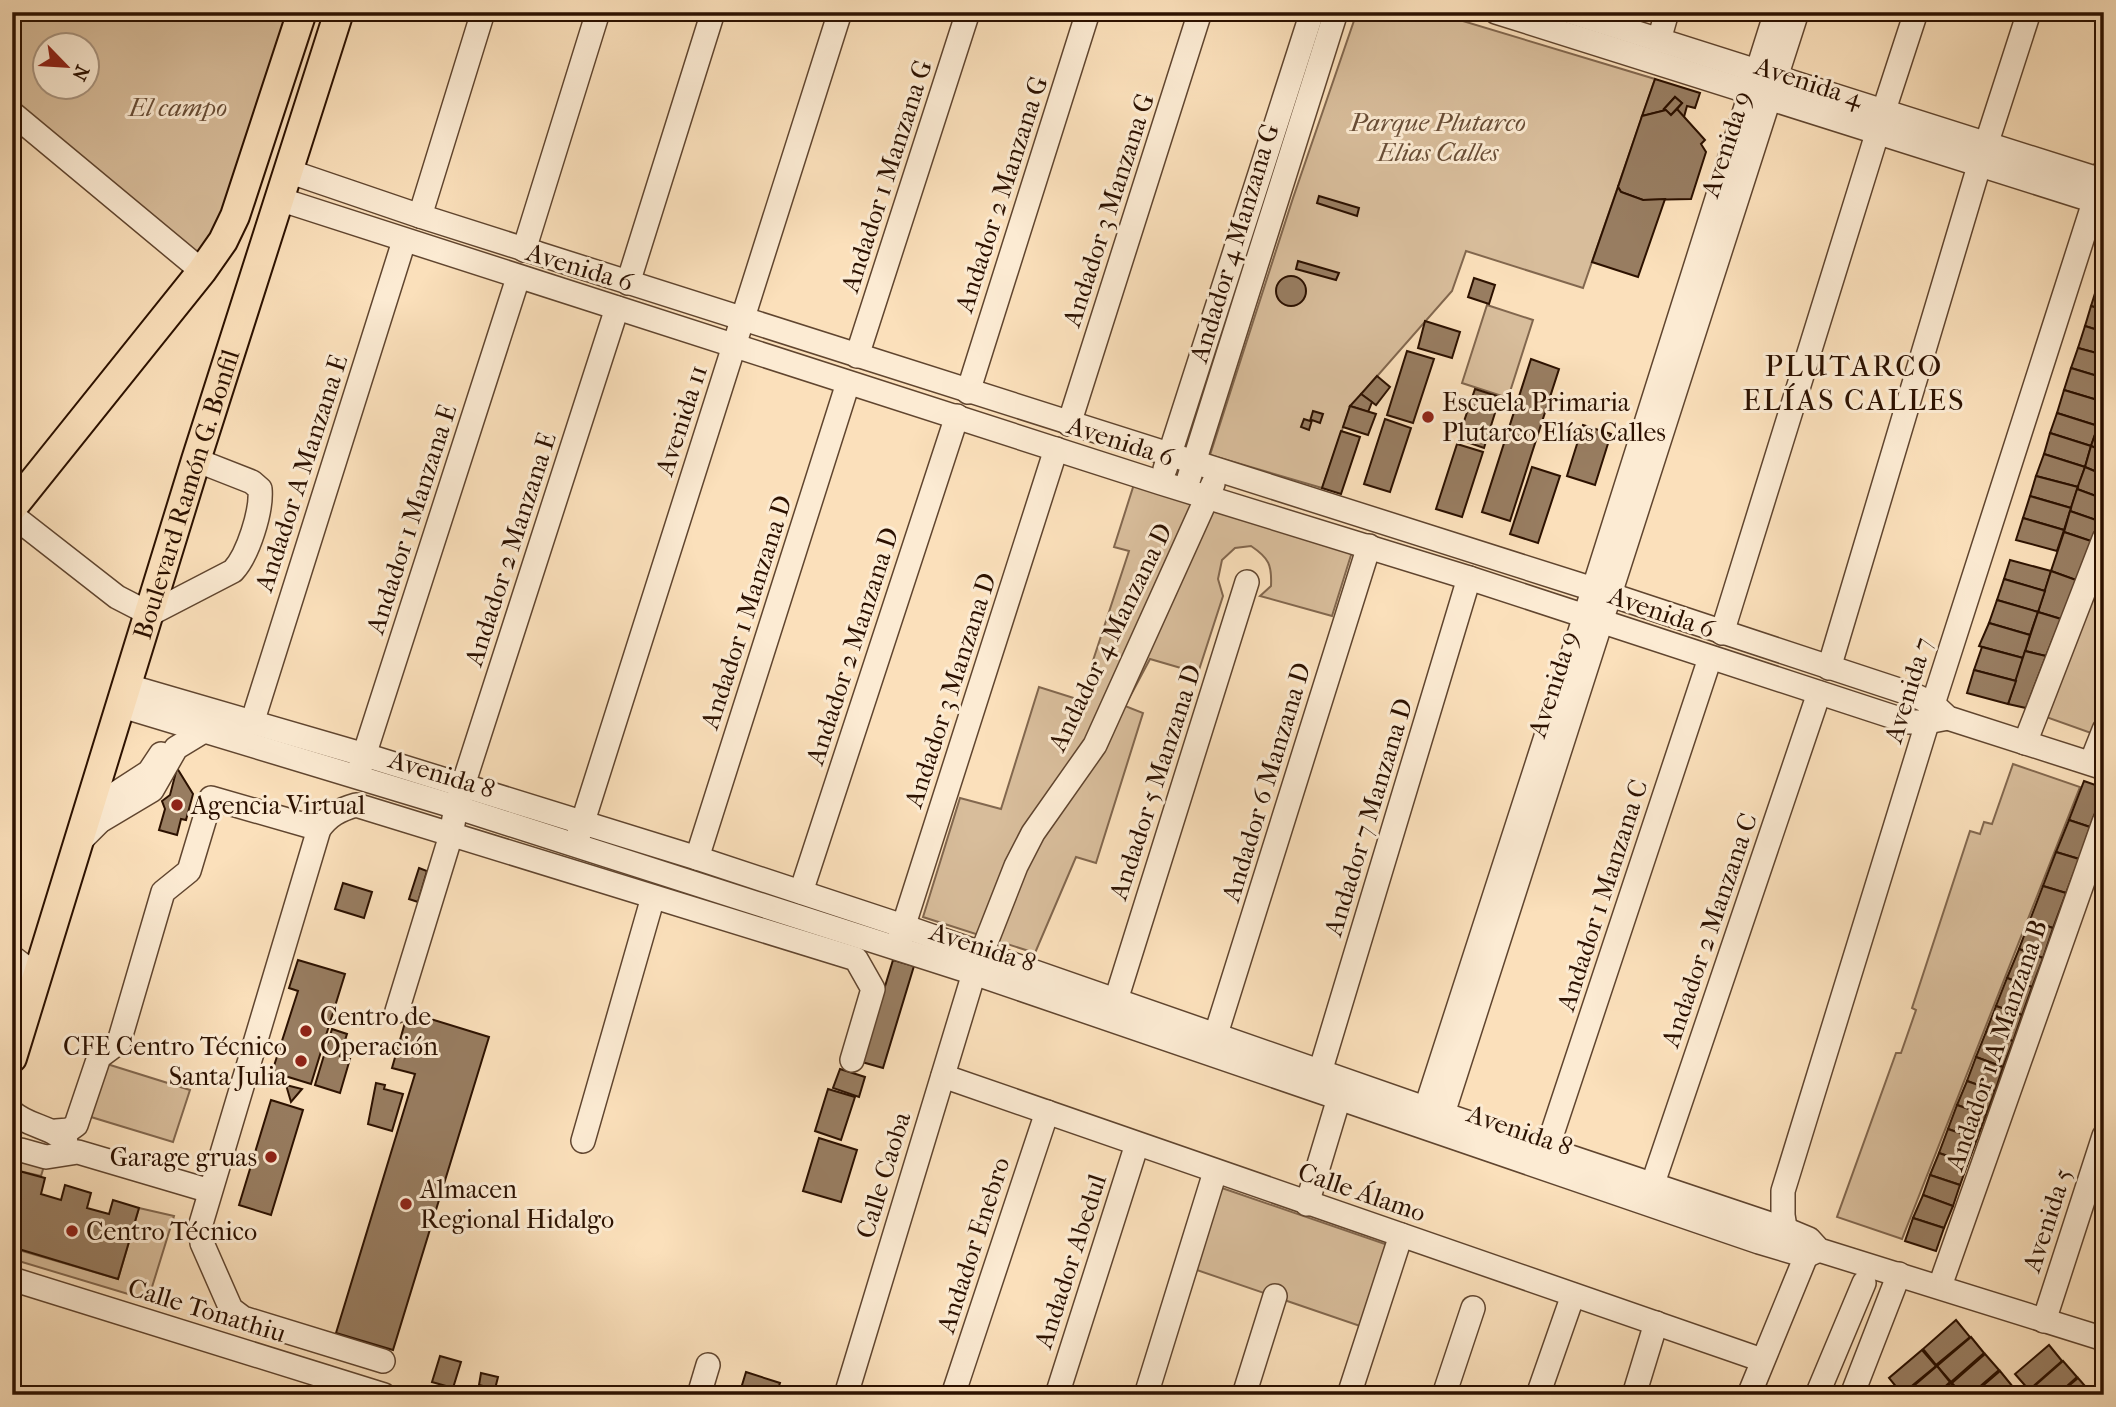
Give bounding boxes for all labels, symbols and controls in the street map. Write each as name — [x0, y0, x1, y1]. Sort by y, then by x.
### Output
north arrow — [32, 32, 102, 102]
street label: Avenida 4 — [1750, 50, 1867, 115]
street label: Andador 1 Manzana G — [834, 56, 939, 297]
text: N — [67, 62, 94, 84]
street label: Andador 2 Manzana G — [948, 72, 1054, 317]
street label: Avenida 9 — [1694, 87, 1758, 202]
street label: Andador 3 Manzana G — [1056, 90, 1161, 332]
park label: El campo — [127, 92, 227, 123]
park label: Parque Plutarco Elias Calles — [1349, 107, 1526, 168]
street label: Andador 4 Manzana G — [1183, 120, 1286, 367]
street label: Avenida 6 — [522, 236, 638, 299]
street label: Boulevard Ramón G. Bonfil — [127, 346, 246, 643]
district label: PLUTARCO ELÍAS CALLES — [1743, 349, 1966, 418]
street label: Andador A Manzana E — [248, 351, 354, 596]
street label: Avenida 11 — [649, 361, 714, 480]
place label: Escuela Primaria Plutarco Elías Calles — [1442, 387, 1666, 448]
street label: Andador 1 Manzana E — [359, 400, 463, 639]
street label: Avenida 6 — [1063, 409, 1179, 474]
marker: Escuela Primaria Plutarco Elías Calles — [1420, 409, 1436, 425]
street label: Andador 2 Manzana E — [458, 428, 563, 671]
street label: Andador 1 Manzana D — [694, 492, 799, 734]
street label: Andador 4 Manzana D — [1041, 518, 1179, 757]
street label: Andador 2 Manzana D — [799, 524, 905, 770]
street label: Andador 3 Manzana D — [898, 569, 1003, 812]
street label: Avenida 6 — [1604, 580, 1720, 645]
street label: Avenida 9 — [1521, 627, 1585, 742]
street label: Avenida 7 — [1877, 634, 1939, 748]
street label: Andador 6 Manzana D — [1215, 659, 1318, 906]
street label: Andador 5 Manzana D — [1102, 661, 1208, 905]
street label: Andador 7 Manzana D — [1317, 695, 1419, 941]
street label: Avenida 8 — [384, 743, 499, 805]
street label: Andador 1 Manzana C — [1550, 776, 1654, 1016]
place label: Agencia Virtual — [190, 790, 365, 821]
marker: Agencia Virtual — [169, 797, 185, 813]
street label: Andador 2 Manzana C — [1655, 809, 1764, 1052]
street label: Avenida 8 — [925, 916, 1040, 979]
street label: Andador 1 A Manzana B — [1939, 916, 2054, 1176]
place label: Centro de Operación — [320, 1001, 438, 1062]
marker: Centro de Operación — [298, 1023, 314, 1039]
place label: CFE Centro Técnico Santa Julia — [63, 1031, 288, 1092]
marker: CFE Centro Técnico Santa Julia — [293, 1053, 309, 1069]
street label: Avenida 8 — [1462, 1098, 1576, 1163]
street label: Calle Caoba — [850, 1107, 918, 1242]
place label: Garage gruas — [110, 1142, 257, 1173]
marker: Garage gruas — [263, 1149, 279, 1165]
street label: Andador Enebro — [930, 1153, 1016, 1338]
street label: Calle Álamo — [1294, 1155, 1430, 1229]
street label: Avenida 5 — [2016, 1164, 2079, 1277]
street label: Andador Abedul — [1027, 1170, 1113, 1353]
place label: Almacen Regional Hidalgo — [419, 1174, 614, 1235]
marker: Almacen Regional Hidalgo — [398, 1196, 414, 1212]
place label: Centro Técnico — [86, 1216, 257, 1247]
marker: Centro Técnico — [64, 1223, 80, 1239]
street label: Calle Tonathiu — [124, 1272, 290, 1349]

